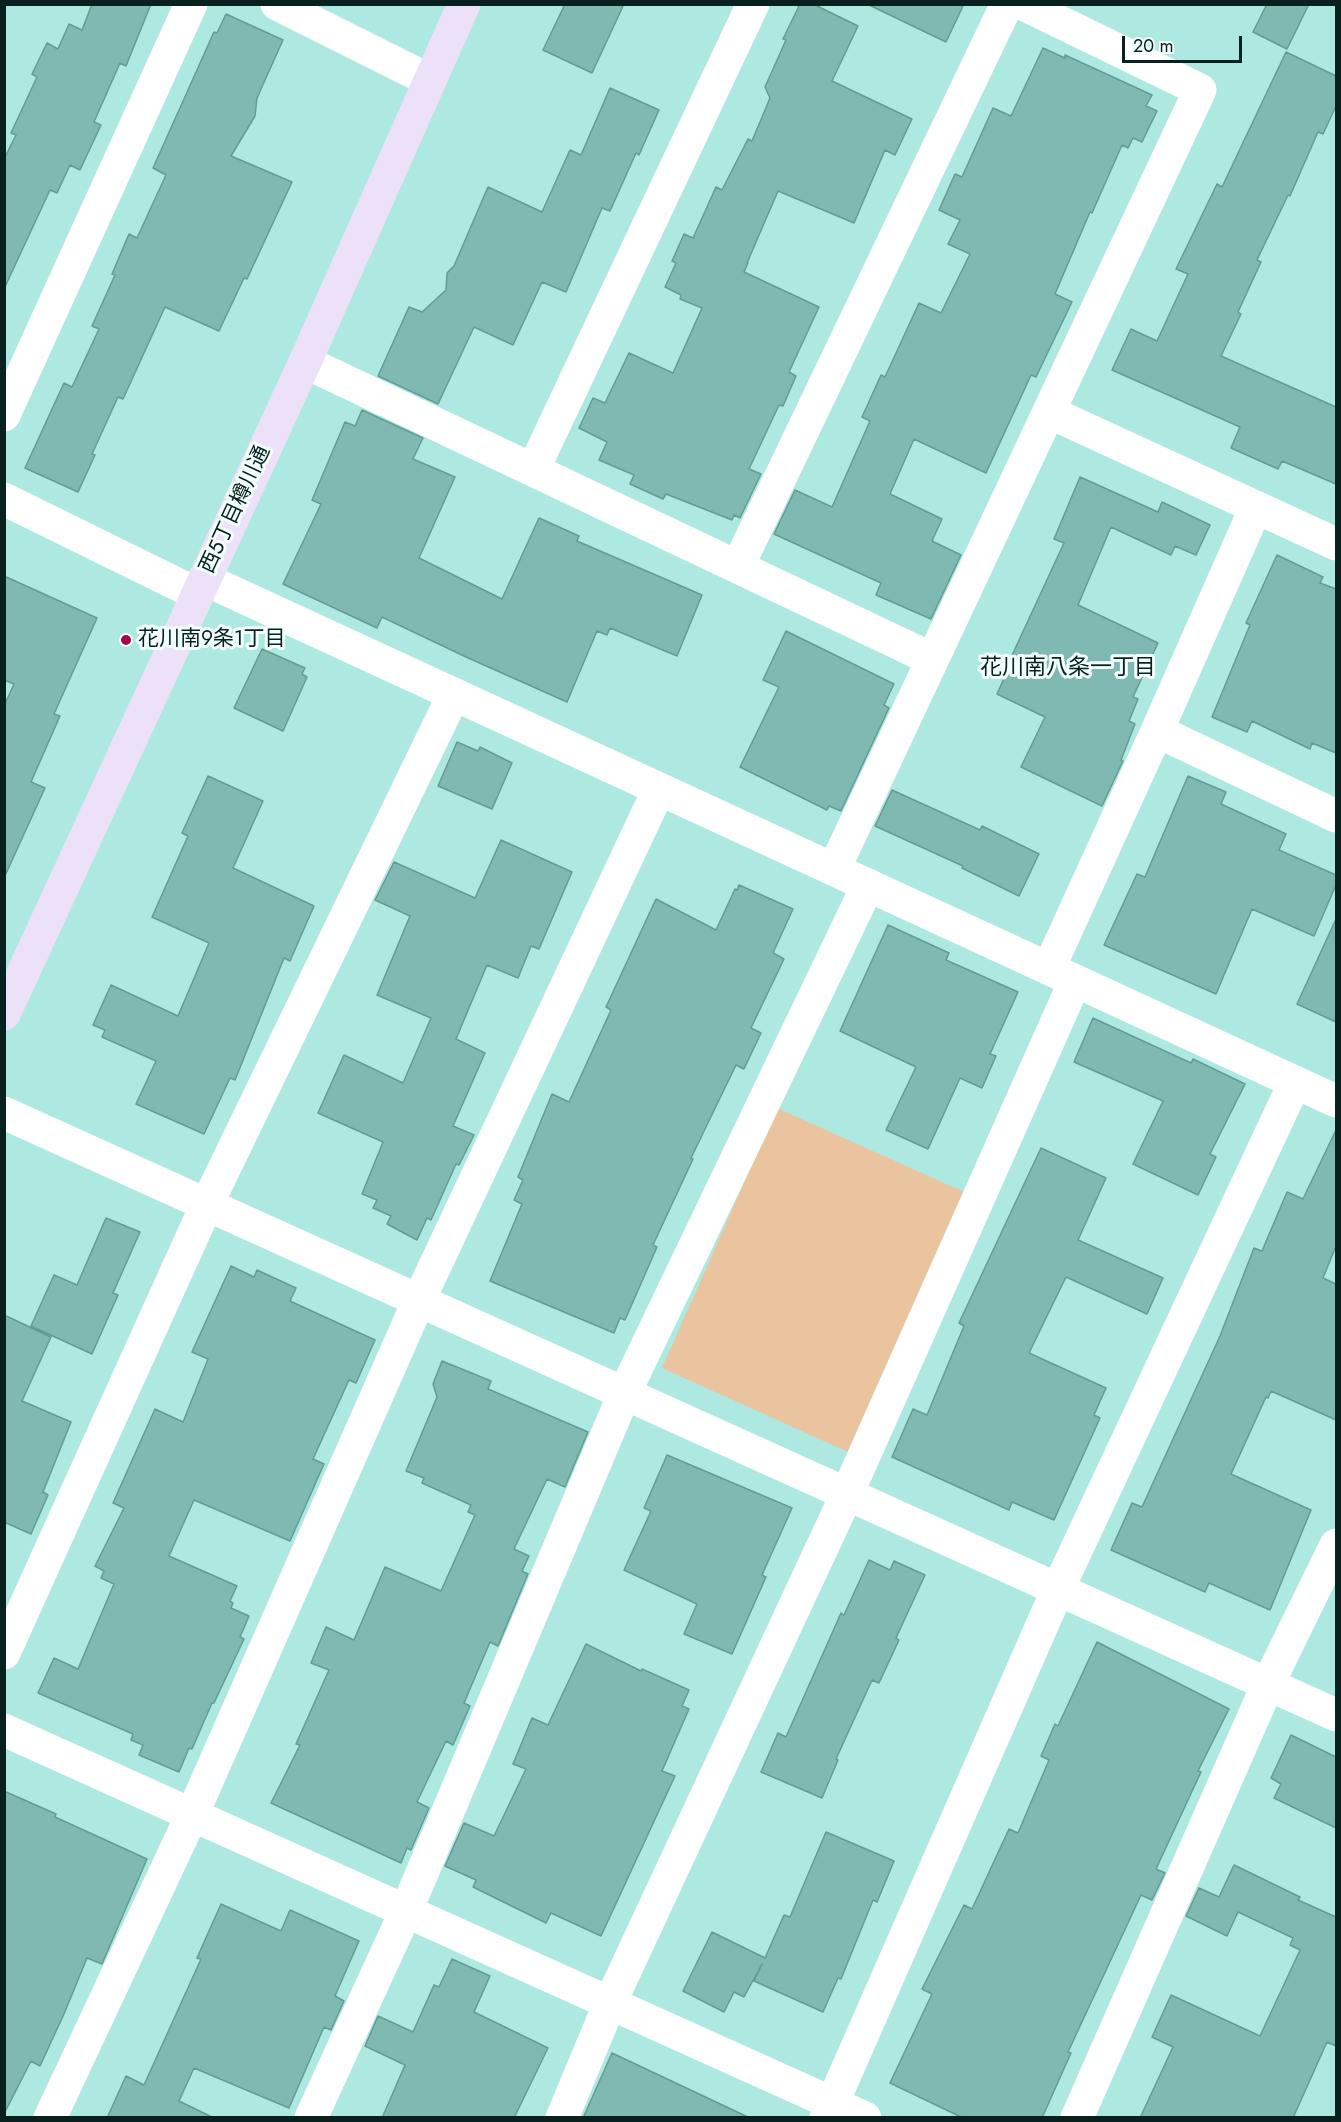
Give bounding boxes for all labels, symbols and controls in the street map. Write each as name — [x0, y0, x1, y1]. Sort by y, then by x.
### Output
scale bar — [1125, 24, 1245, 62]
text: 20 m — [1133, 33, 1173, 59]
street label: 西5丁目樽川通 — [195, 442, 277, 578]
place label: 花川南9条1丁目 — [138, 627, 286, 653]
marker: 花川南9条1丁目 — [119, 633, 133, 647]
district label: 花川南八条一丁目 — [980, 656, 1156, 682]

